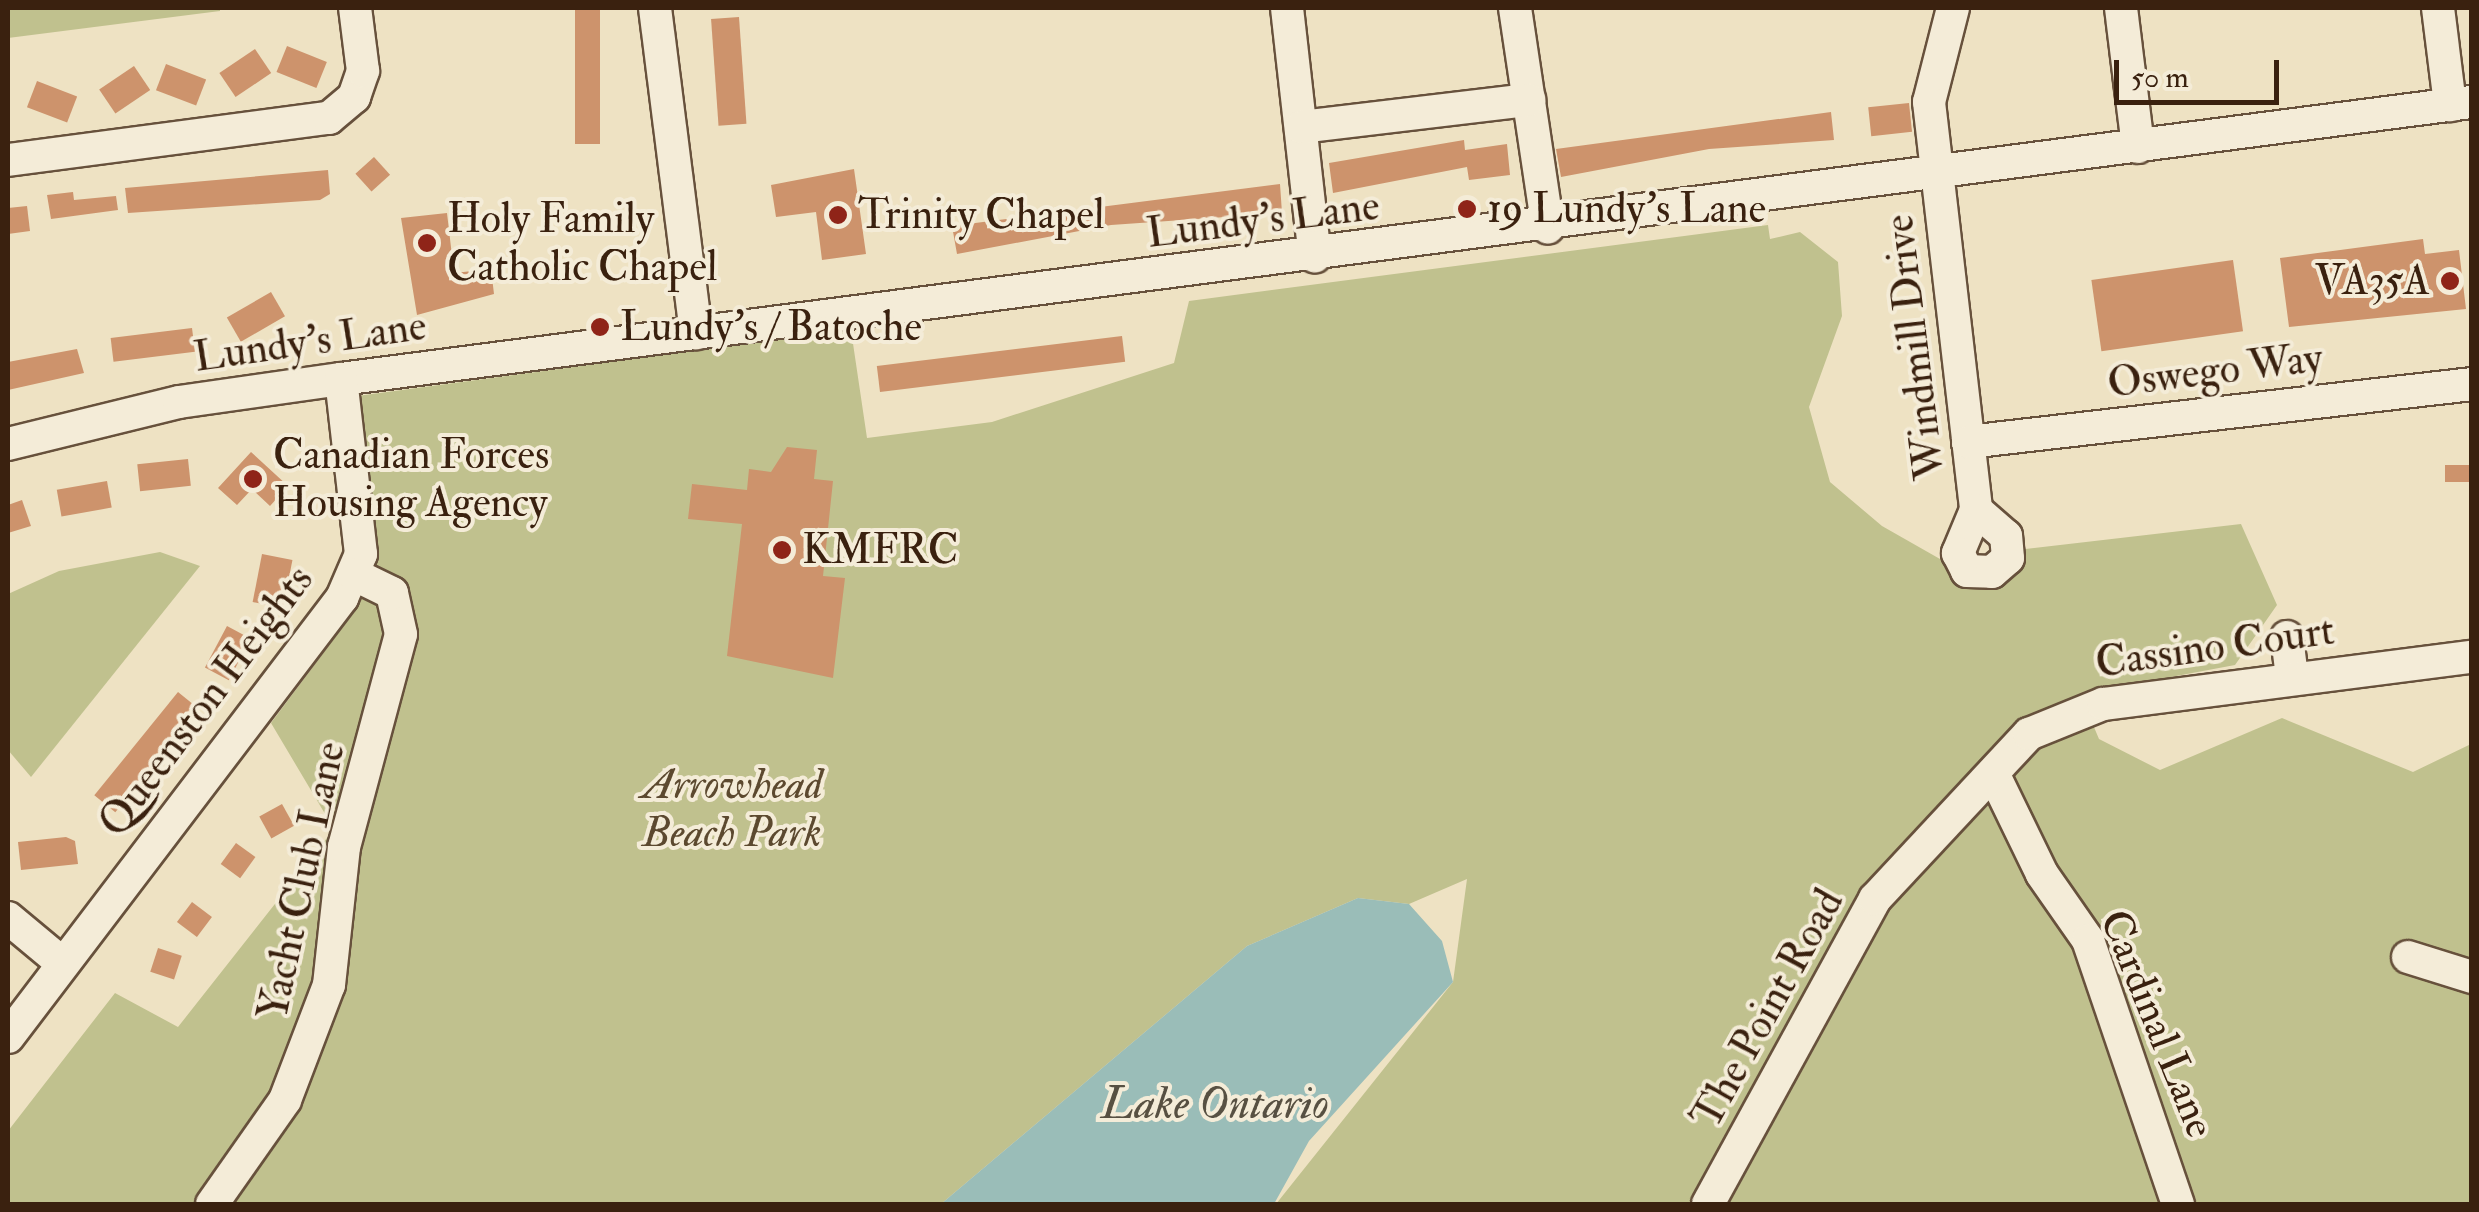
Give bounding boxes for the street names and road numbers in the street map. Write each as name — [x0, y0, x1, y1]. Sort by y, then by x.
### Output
street label: Lundy's Lane — [1144, 181, 1382, 259]
street label: Windmill Drive — [1874, 212, 1956, 482]
street label: Lundy's Lane — [191, 301, 429, 383]
street label: Oswego Way — [2105, 333, 2325, 409]
street label: Queenston Heights — [88, 556, 324, 846]
street label: Cassino Court — [2092, 605, 2338, 689]
street label: Yacht Club Lane — [248, 737, 356, 1025]
street label: The Point Road — [1681, 880, 1855, 1138]
street label: Cardinal Lane — [2089, 903, 2225, 1145]

